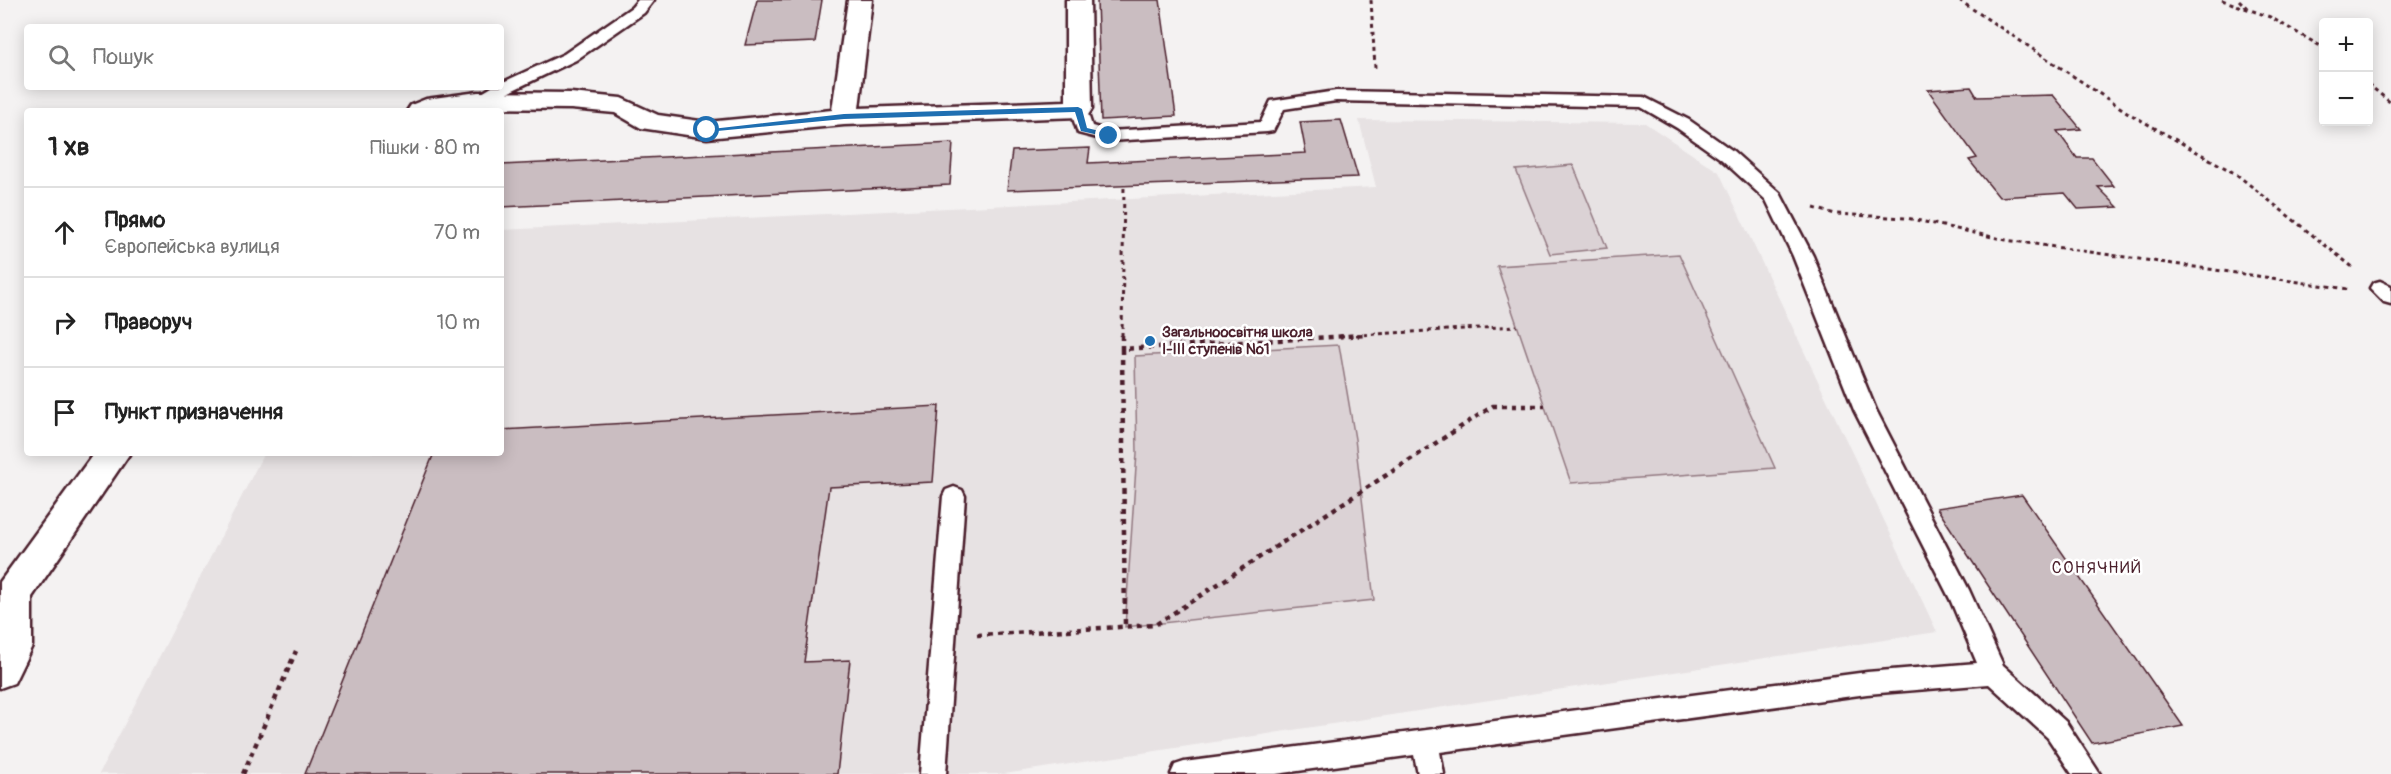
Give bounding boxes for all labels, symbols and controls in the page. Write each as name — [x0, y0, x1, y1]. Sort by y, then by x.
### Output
map controls — [2319, 18, 2373, 126]
button: + — [2319, 18, 2373, 72]
search box — [24, 24, 504, 90]
icon: search — [45, 41, 78, 74]
text: Пошук — [93, 43, 154, 71]
button: − — [2319, 72, 2373, 126]
route start — [693, 116, 719, 142]
route end — [1095, 122, 1121, 148]
text: 1 хв — [48, 131, 90, 163]
text: Пішки · 80 m — [370, 135, 480, 160]
text: Прямо — [105, 206, 165, 234]
icon: ahead — [48, 216, 81, 249]
text: 70 m — [434, 220, 480, 245]
text: Європейська вулиця — [105, 234, 280, 259]
icon: right — [48, 306, 81, 339]
text: Праворуч — [105, 308, 192, 336]
text: 10 m — [436, 310, 480, 335]
place label: Загальноосвітня школа І-ІІІ ступенів №1 — [1162, 323, 1313, 359]
marker: Загальноосвітня школа І-ІІІ ступенів №1 — [1143, 334, 1157, 348]
icon: arrive — [48, 396, 81, 429]
text: Пункт призначення — [105, 398, 283, 426]
district label: СОНЯЧНИЙ — [2052, 558, 2142, 578]

